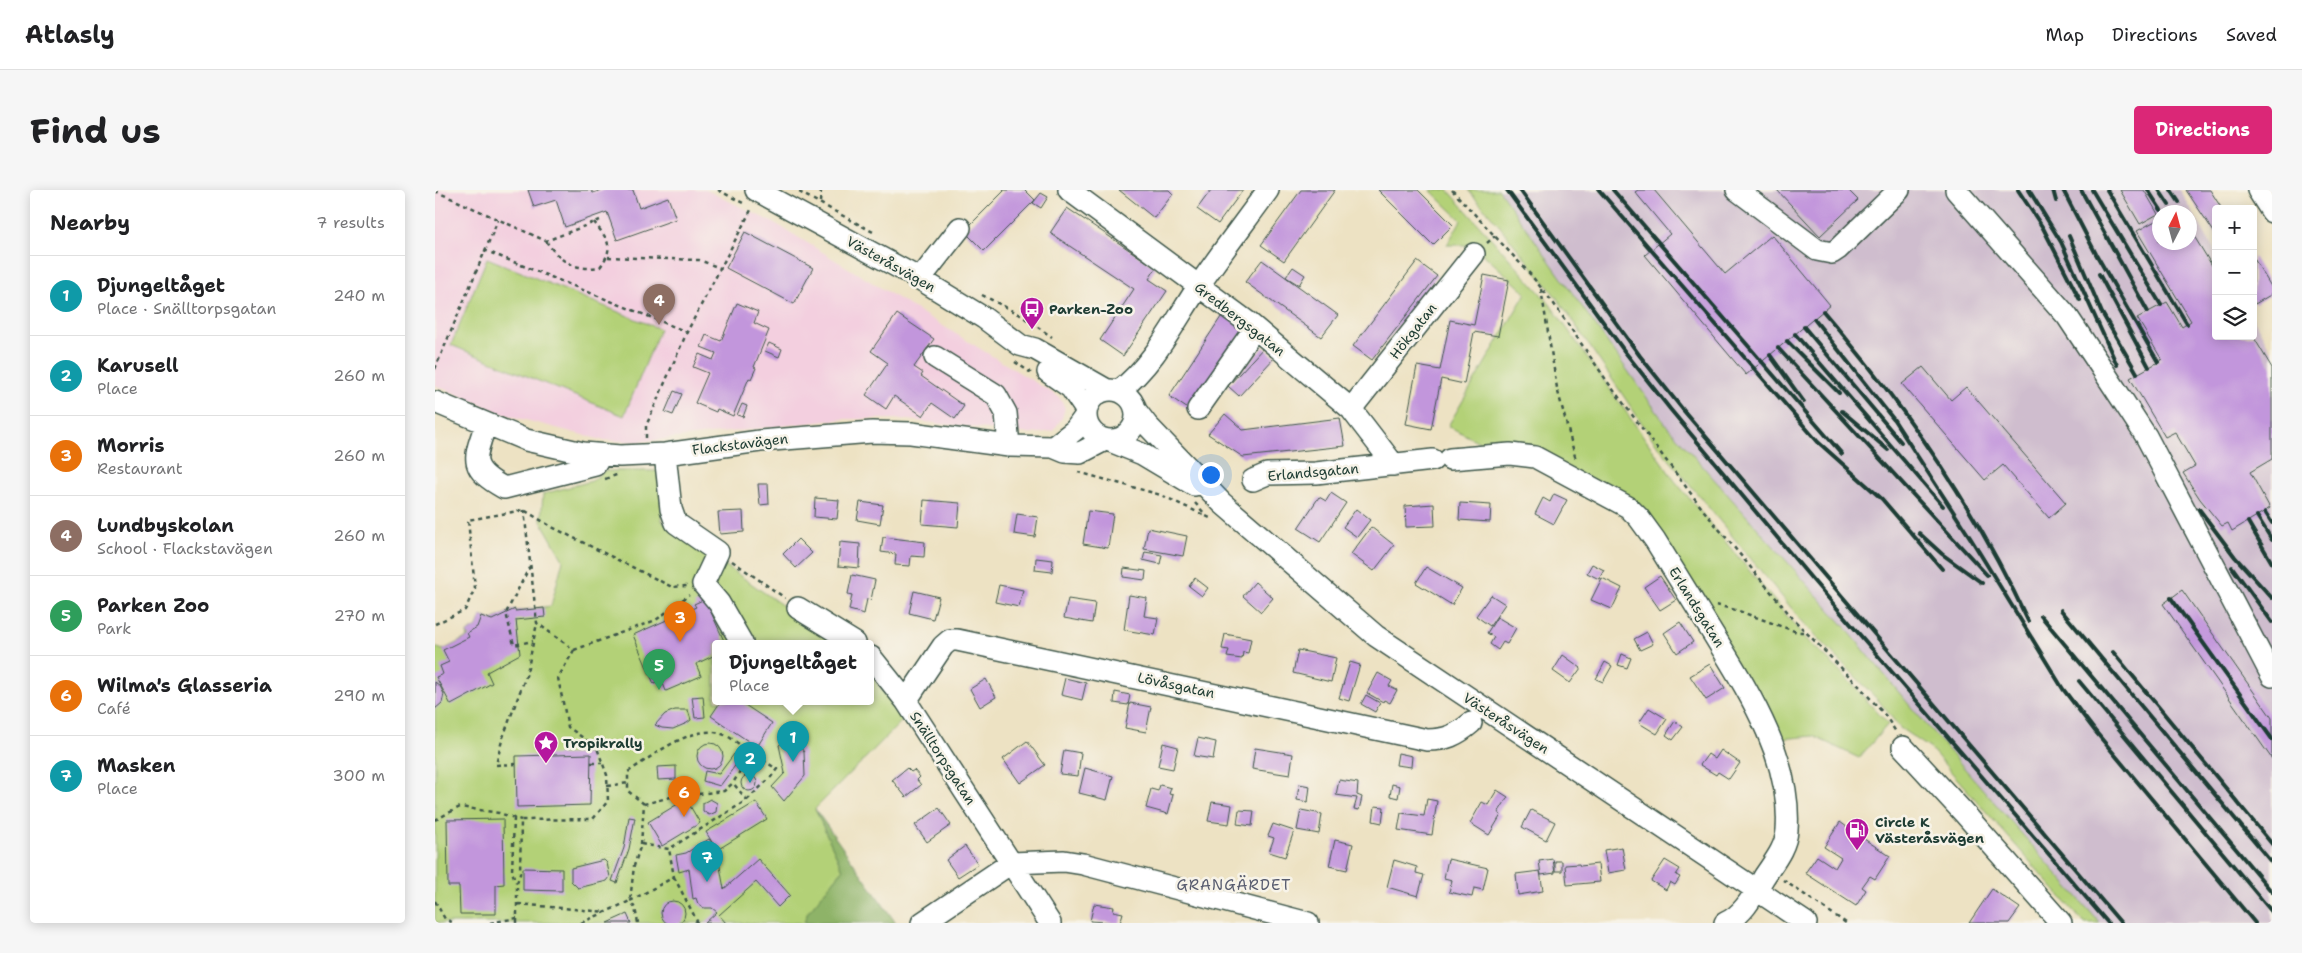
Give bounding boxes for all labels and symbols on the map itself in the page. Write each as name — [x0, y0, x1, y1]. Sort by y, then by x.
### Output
north arrow — [2152, 205, 2197, 250]
street label: Västeråsvägen — [843, 232, 939, 296]
street label: Gredbergsgatan — [1191, 278, 1289, 360]
pin: 4 — [643, 284, 675, 325]
bus stop icon: Parken-Zoo — [1019, 296, 1045, 330]
street label: Hökgatan — [1385, 299, 1441, 363]
place label: Parken-Zoo — [1049, 300, 1133, 318]
street label: Flackstavägen — [691, 429, 789, 459]
street label: Erlandsgatan — [1267, 459, 1360, 485]
your location — [1198, 462, 1224, 488]
street label: Erlandsgatan — [1665, 563, 1729, 651]
pin: 3 — [664, 601, 696, 642]
pin: 5 — [643, 649, 675, 690]
street label: Lövåsgatan — [1136, 668, 1217, 702]
street label: Västeråsvägen — [1459, 688, 1553, 758]
street label: Snälltorpsgatan — [906, 708, 980, 808]
pin: 1 — [777, 721, 809, 762]
place icon: Tropikrally — [533, 730, 559, 764]
place label: Tropikrally — [563, 734, 643, 752]
pin: 2 — [734, 742, 766, 783]
pin: 6 — [668, 776, 700, 817]
place label: Circle K Västeråsvägen — [1875, 813, 1984, 847]
fuel station icon: Circle K Västeråsvägen — [1844, 817, 1870, 851]
pin: 7 — [691, 841, 723, 882]
district label: GRANGÄRDET — [1176, 875, 1292, 895]

